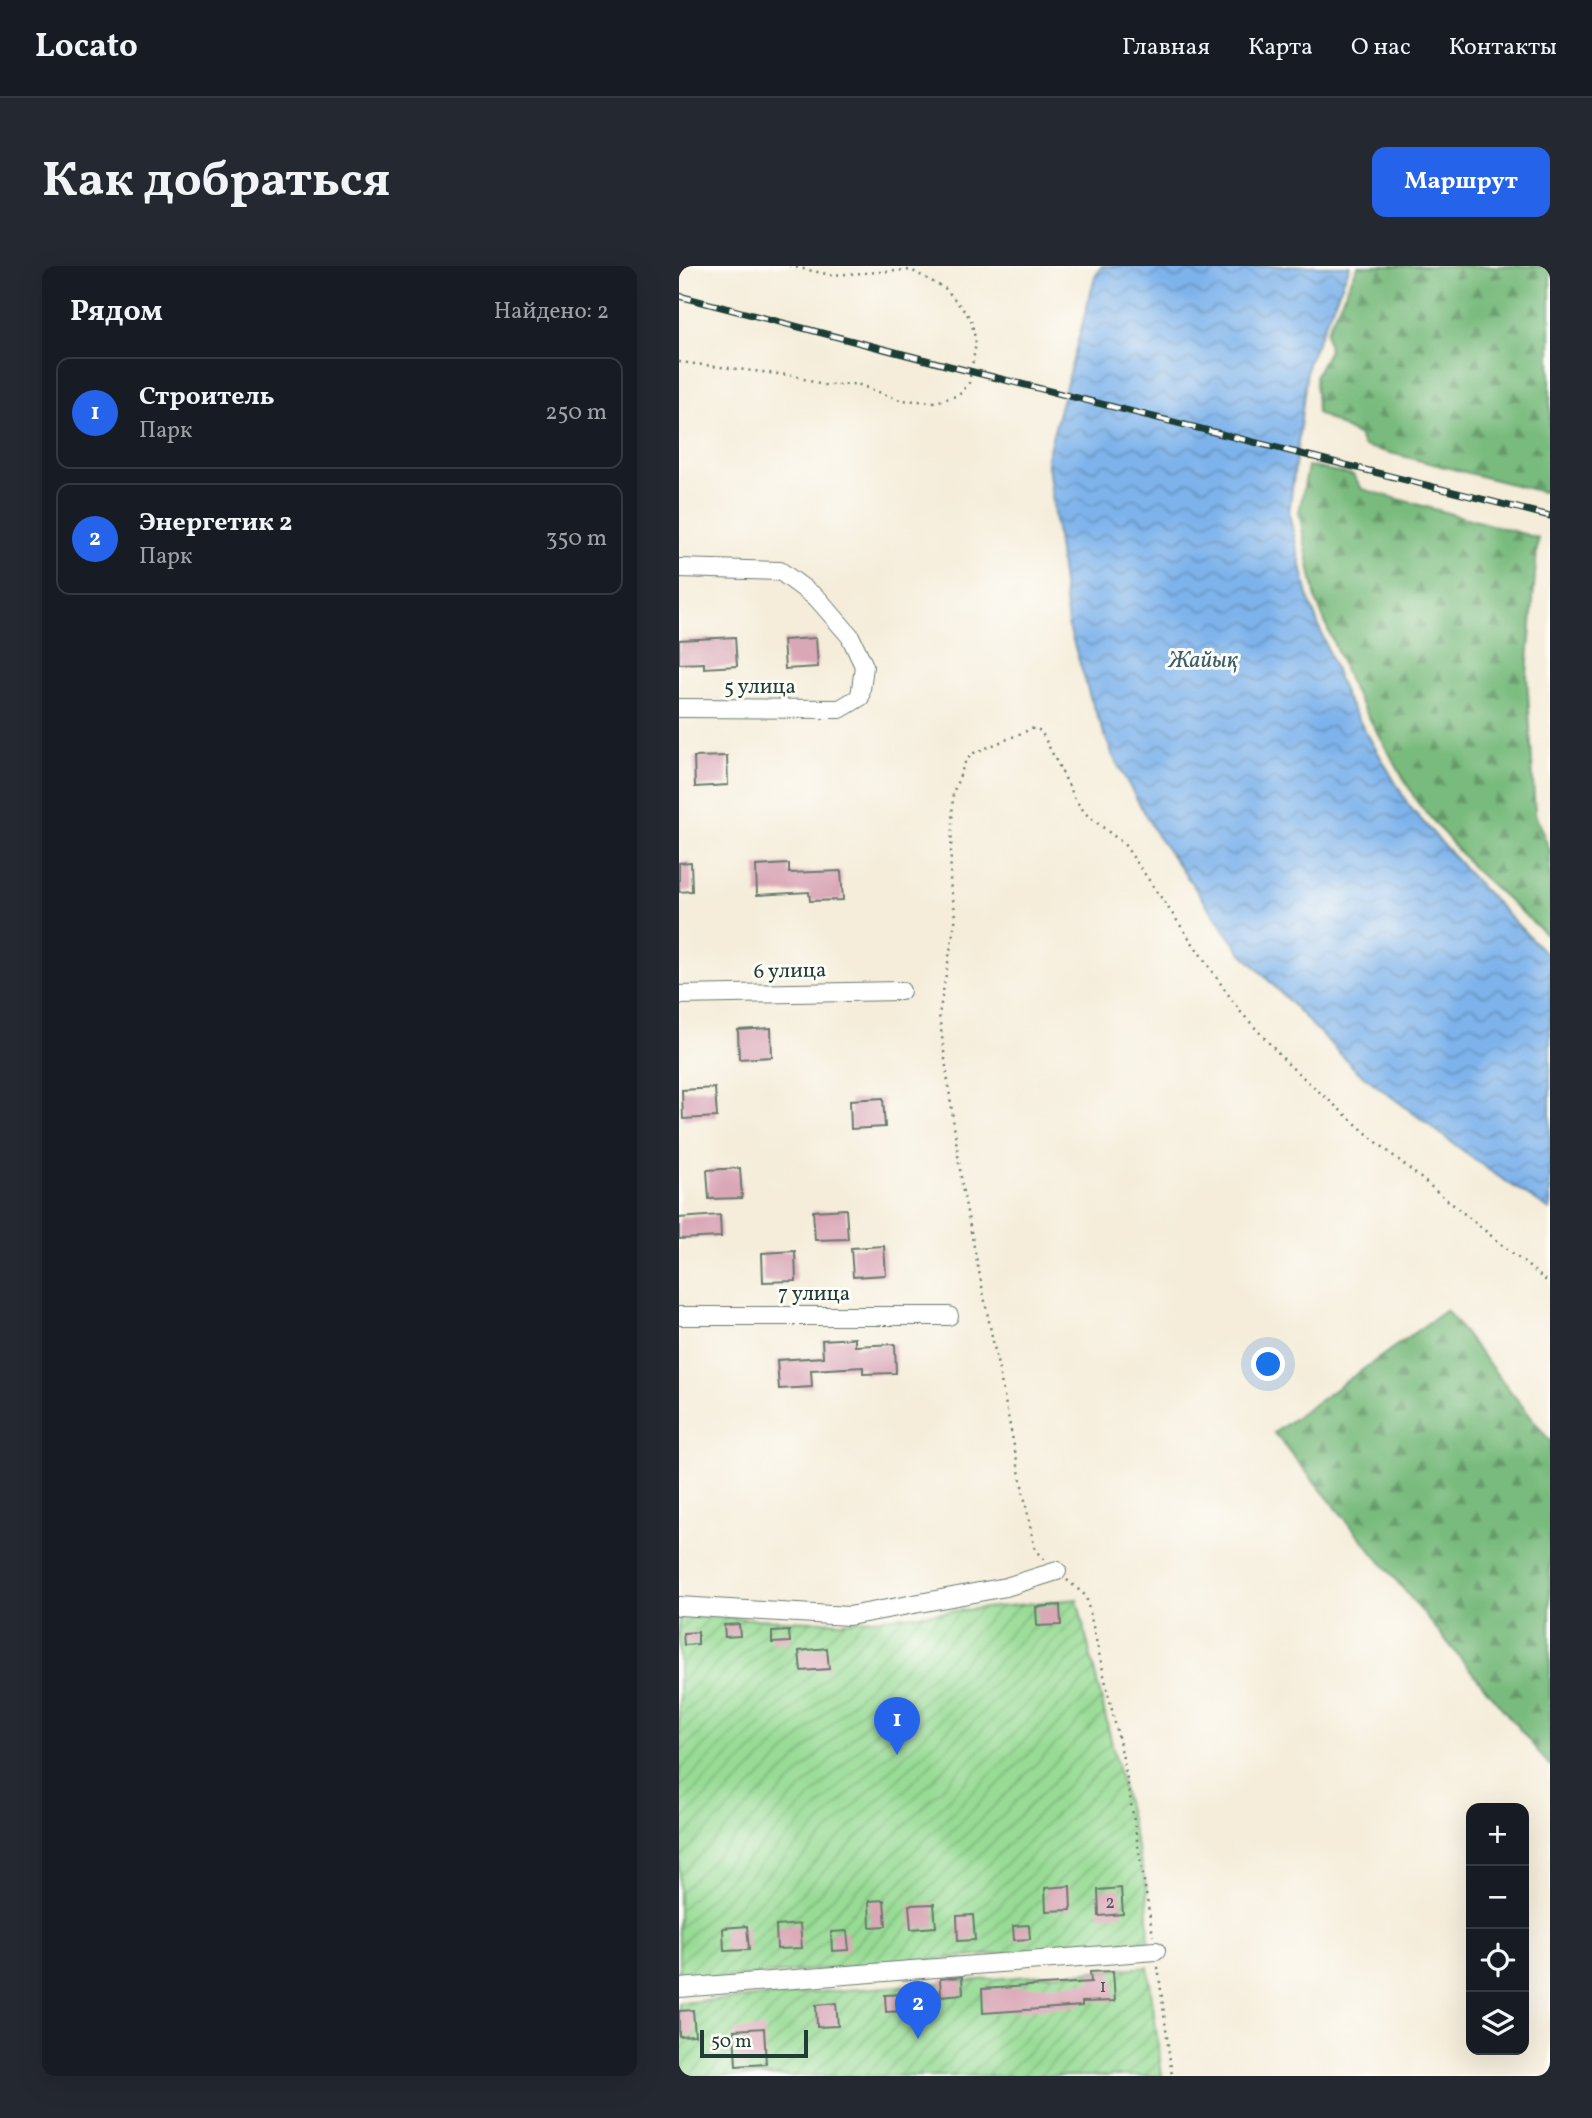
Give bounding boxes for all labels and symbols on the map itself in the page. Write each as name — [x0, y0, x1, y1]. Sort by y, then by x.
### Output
water label: Жайық — [1167, 645, 1239, 677]
street label: 5 улица — [724, 673, 796, 702]
street label: 6 улица — [753, 956, 827, 987]
street label: 7 улица — [778, 1280, 850, 1309]
your location — [1251, 1347, 1285, 1381]
pin: 1 — [874, 1697, 920, 1755]
house number: 2 — [1105, 1891, 1115, 1916]
house number: 1 — [1100, 1975, 1106, 2000]
pin: 2 — [895, 1981, 941, 2039]
scale bar — [700, 2027, 809, 2059]

